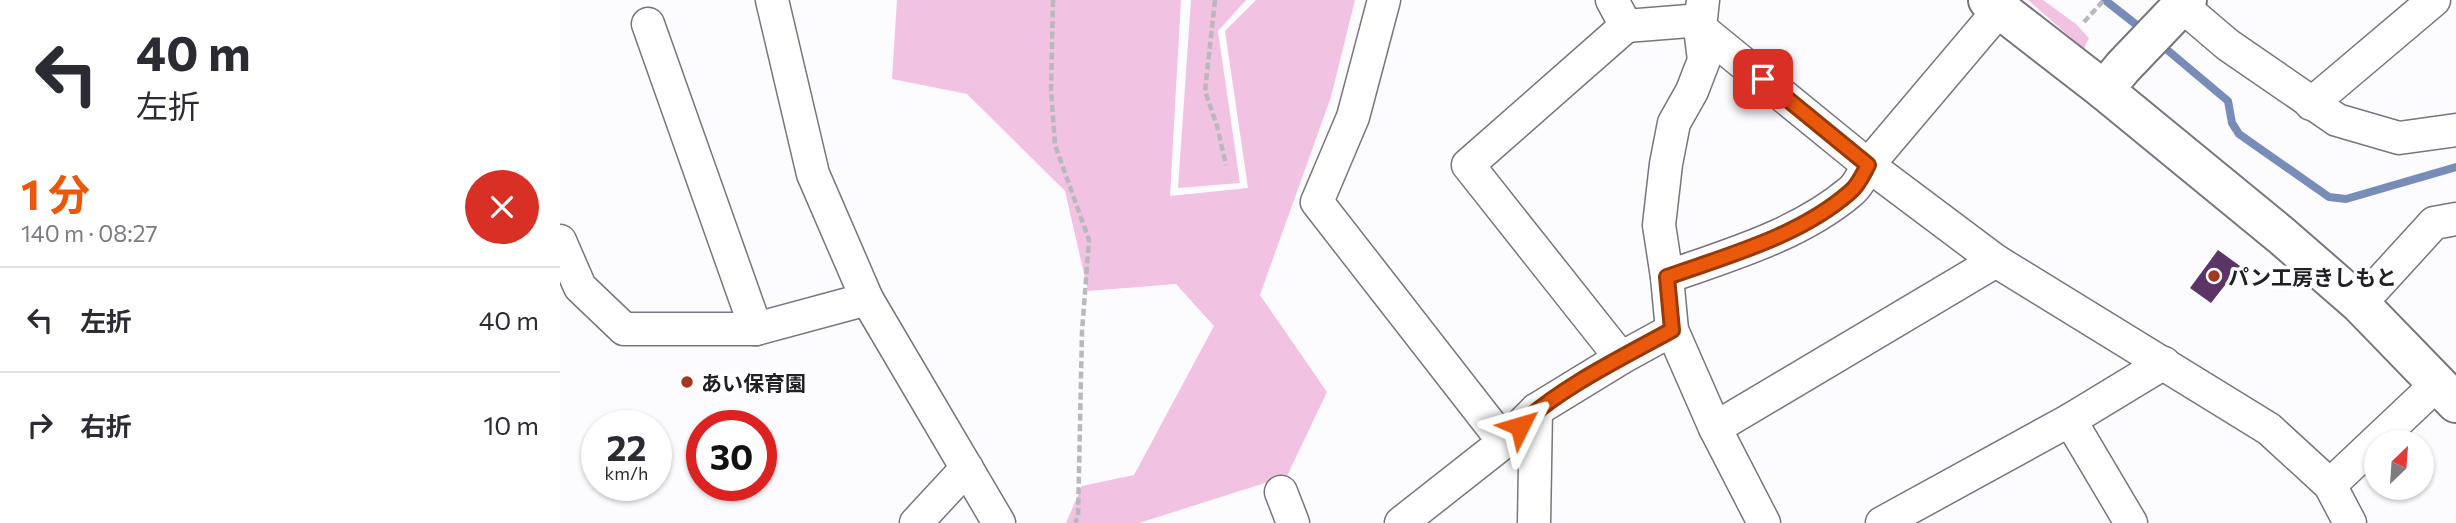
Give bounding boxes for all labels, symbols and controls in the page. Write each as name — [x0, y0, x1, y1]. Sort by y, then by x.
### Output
text: 40 m — [136, 21, 251, 81]
icon: left — [21, 28, 112, 119]
pin — [1733, 49, 1793, 109]
icon: arrive — [1744, 60, 1782, 98]
text: 左折 — [136, 85, 200, 125]
text: 1 分 — [21, 167, 90, 219]
button: close — [465, 170, 539, 244]
text: 140 m · 08:27 — [21, 219, 158, 247]
place label: パン工房きしもと — [2228, 264, 2397, 289]
marker: パン工房きしもと — [2206, 268, 2222, 284]
icon: left — [21, 301, 59, 339]
text: 40 m — [479, 304, 539, 335]
text: 左折 — [80, 305, 132, 336]
place label: あい保育園 — [701, 370, 806, 395]
marker: あい保育園 — [679, 374, 695, 390]
position arrow — [1483, 389, 1557, 463]
icon: right — [21, 406, 59, 444]
text: 10 m — [483, 409, 539, 440]
text: 右折 — [80, 410, 132, 441]
speed limit sign: 30 — [686, 410, 777, 501]
text: 22 — [607, 425, 646, 468]
north arrow — [2364, 430, 2434, 500]
map controls — [2364, 430, 2434, 500]
text: km/h — [605, 462, 648, 484]

